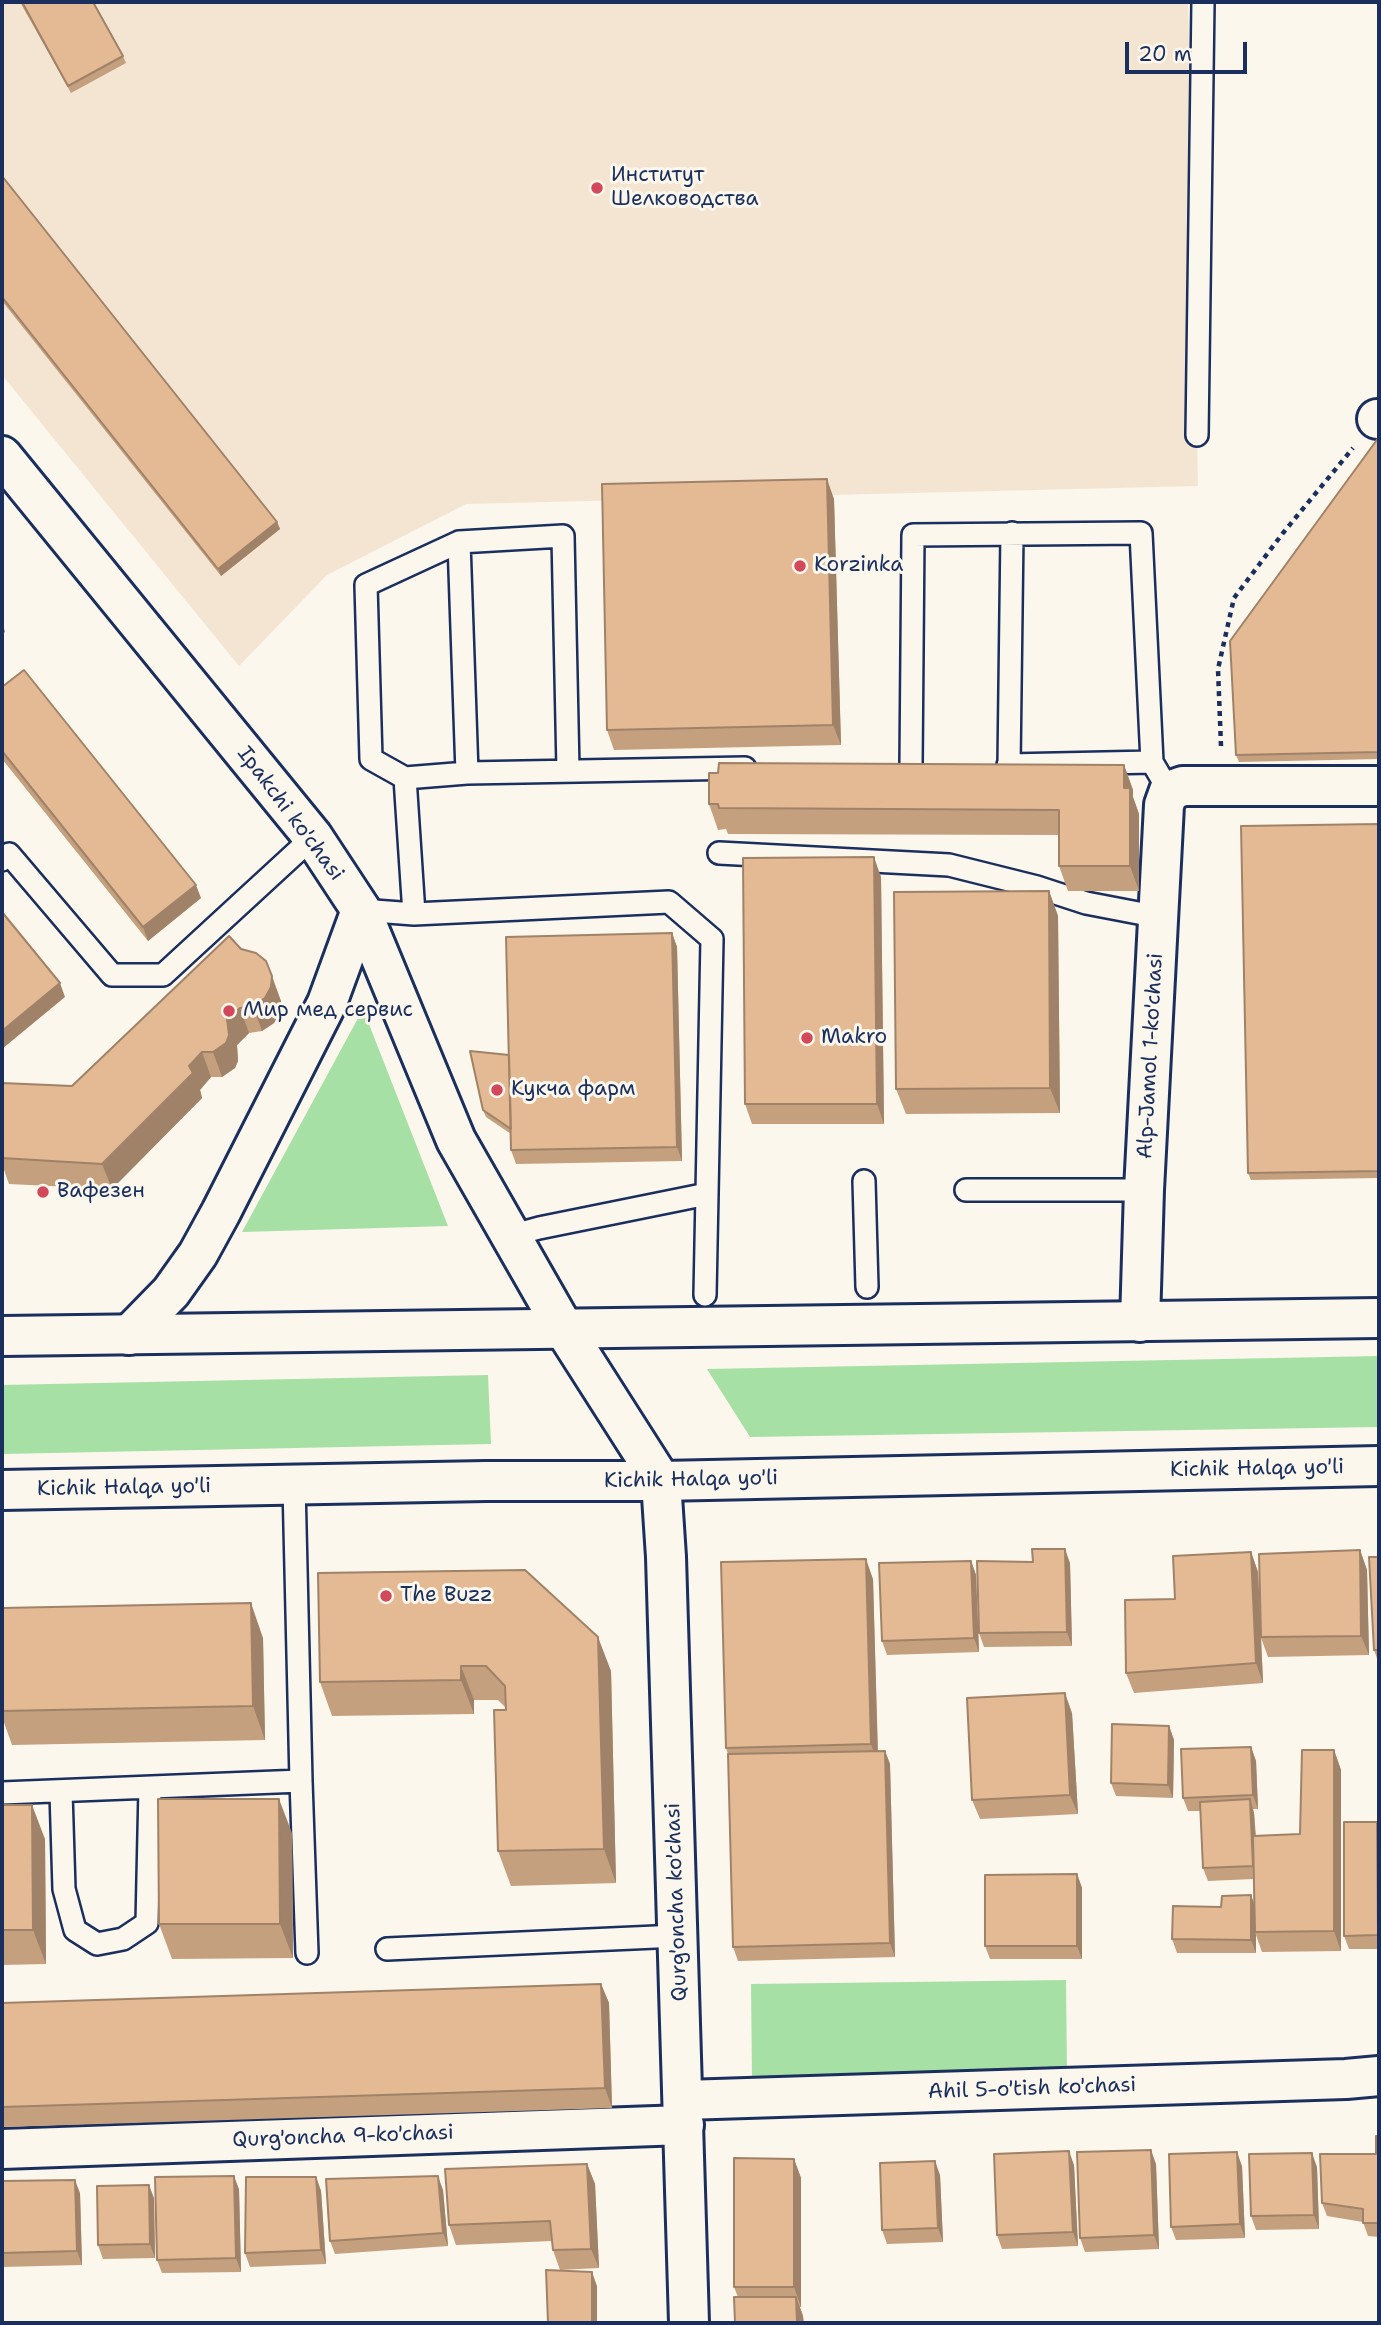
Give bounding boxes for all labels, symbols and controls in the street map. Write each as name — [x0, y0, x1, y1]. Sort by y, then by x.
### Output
scale bar — [1129, 28, 1252, 72]
text: 20 m — [1138, 40, 1192, 68]
place label: Институт Шелководства — [611, 163, 759, 213]
marker: Институт Шелководства — [589, 180, 605, 196]
place label: Korzinka — [814, 553, 903, 579]
marker: Korzinka — [792, 558, 808, 574]
street label: Ipakchi ko'chasi — [231, 742, 349, 886]
street label: Alp-Jamol 1-ko'chasi — [1133, 952, 1169, 1160]
place label: Мир мед сервис — [243, 998, 413, 1024]
marker: Мир мед сервис — [221, 1003, 237, 1019]
place label: Makro — [821, 1025, 887, 1051]
marker: Makro — [799, 1030, 815, 1046]
place label: Кукча фарм — [511, 1077, 635, 1103]
marker: Кукча фарм — [489, 1082, 505, 1098]
place label: Вафезен — [57, 1179, 145, 1205]
marker: Вафезен — [35, 1184, 51, 1200]
street label: Kichik Halqa yo'li — [1170, 1455, 1344, 1483]
street label: Kichik Halqa yo'li — [604, 1466, 778, 1494]
street label: Kichik Halqa yo'li — [37, 1474, 211, 1502]
place label: The Buzz — [400, 1583, 493, 1609]
marker: The Buzz — [378, 1588, 394, 1604]
street label: Qurg'oncha ko'chasi — [661, 1802, 693, 2002]
street label: Ahil 5-o'tish ko'chasi — [927, 2073, 1137, 2105]
street label: Qurg'oncha 9-ko'chasi — [232, 2121, 454, 2153]

